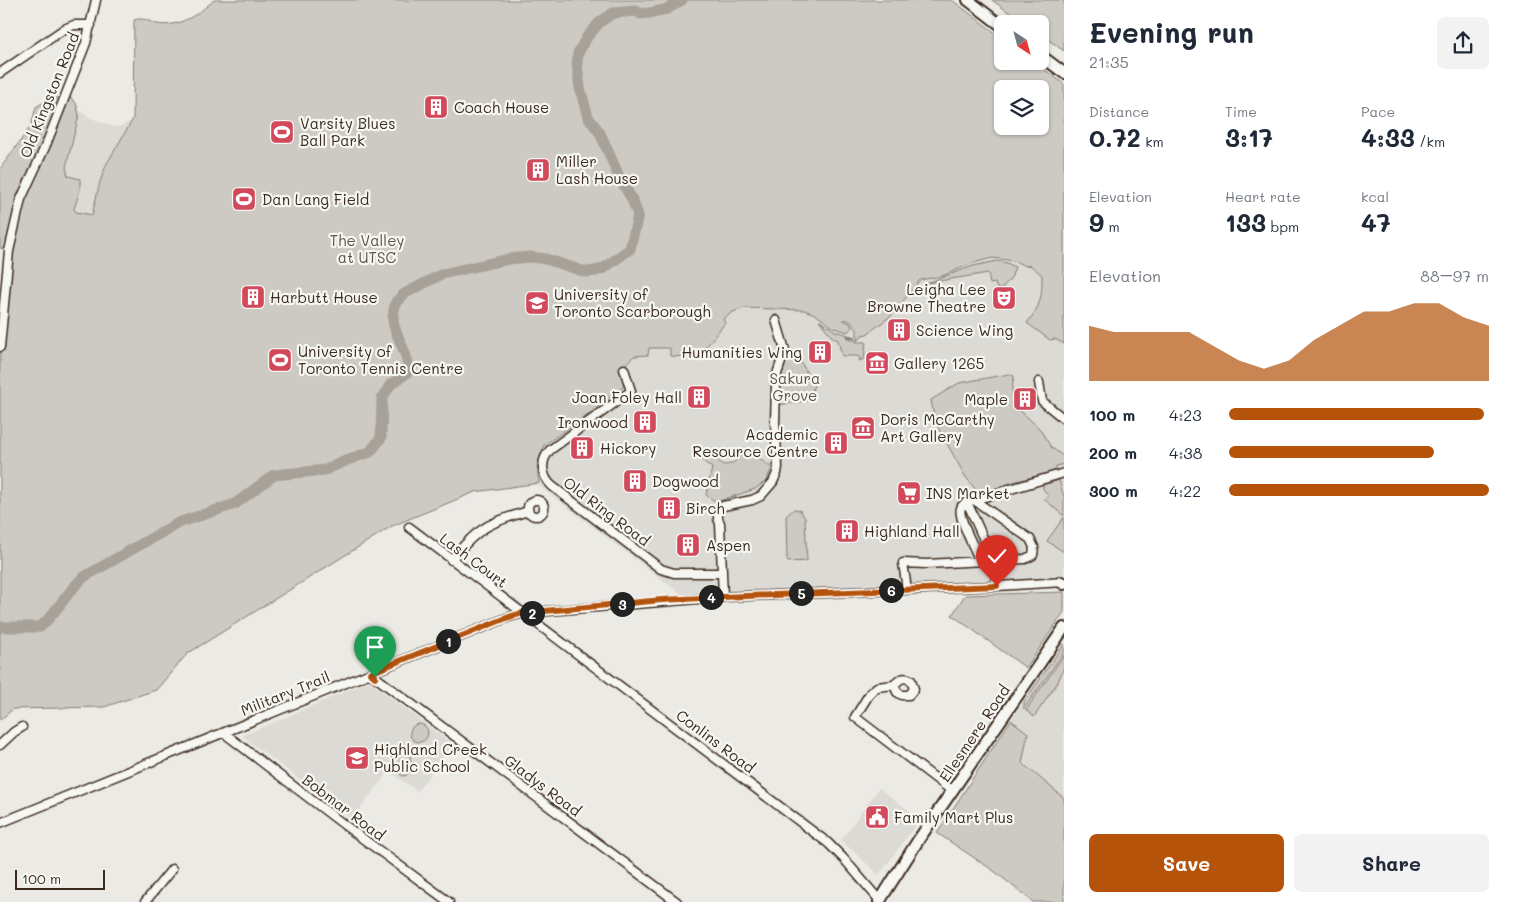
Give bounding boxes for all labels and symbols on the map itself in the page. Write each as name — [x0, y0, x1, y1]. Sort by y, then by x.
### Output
north arrow — [994, 15, 1049, 70]
street label: Old Kingston Road — [15, 29, 83, 161]
building icon: Coach House — [423, 94, 449, 120]
place label: Coach House — [454, 97, 549, 117]
place label: Varsity Blues Ball Park — [300, 113, 396, 150]
sports icon: Varsity Blues Ball Park — [269, 119, 295, 145]
place label: Miller Lash House — [556, 151, 638, 188]
building icon: Miller Lash House — [525, 157, 551, 183]
sports icon: Dan Lang Field — [231, 186, 257, 212]
place label: Dan Lang Field — [262, 189, 369, 209]
park label: The Valley at UTSC — [330, 230, 404, 267]
place label: Leigha Lee Browne Theatre — [867, 279, 986, 316]
building icon: Harbutt House — [240, 284, 266, 310]
place label: University of Toronto Scarborough — [554, 284, 711, 321]
theatre icon: Leigha Lee Browne Theatre — [991, 285, 1017, 311]
place label: Harbutt House — [270, 287, 378, 307]
school or university icon: University of Toronto Scarborough — [524, 290, 550, 316]
building icon: Science Wing — [886, 317, 912, 343]
place label: Science Wing — [916, 320, 1013, 340]
building icon: Humanities Wing — [807, 339, 833, 365]
place label: University of Toronto Tennis Centre — [298, 341, 463, 378]
place label: Humanities Wing — [682, 342, 802, 362]
sports icon: University of Toronto Tennis Centre — [267, 347, 293, 373]
museum icon: Gallery 1265 — [864, 350, 890, 376]
place label: Gallery 1265 — [894, 353, 984, 373]
park label: Sakura Grove — [770, 368, 820, 405]
building icon: Joan Foley Hall — [686, 384, 712, 410]
building icon: Maple — [1012, 386, 1038, 412]
place label: Joan Foley Hall — [572, 387, 682, 407]
place label: Maple — [964, 389, 1008, 409]
building icon: Ironwood — [632, 409, 658, 435]
place label: Doris McCarthy Art Gallery — [880, 409, 995, 446]
place label: Ironwood — [558, 412, 628, 432]
museum icon: Doris McCarthy Art Gallery — [850, 415, 876, 441]
place label: Academic Resource Centre — [693, 424, 818, 461]
building icon: Academic Resource Centre — [823, 430, 849, 456]
building icon: Hickory — [569, 435, 595, 461]
place label: Hickory — [600, 438, 656, 458]
building icon: Dogwood — [622, 468, 648, 494]
place label: Dogwood — [652, 471, 719, 491]
street label: Old Ring Road — [560, 472, 654, 550]
supermarket icon: INS Market — [896, 480, 922, 506]
place label: INS Market — [926, 483, 1010, 503]
building icon: Birch — [656, 495, 682, 521]
place label: Birch — [686, 498, 725, 518]
building icon: Highland Hall — [834, 518, 860, 544]
place label: Highland Hall — [864, 521, 960, 541]
street label: Lash Court — [436, 528, 512, 592]
building icon: Aspen — [675, 532, 701, 558]
place label: Aspen — [706, 535, 751, 555]
pin — [976, 535, 1018, 586]
pin: 6 — [878, 578, 904, 602]
pin: 5 — [788, 580, 814, 606]
pin: 4 — [698, 584, 724, 610]
pin: 3 — [610, 592, 634, 616]
pin: 2 — [520, 600, 544, 626]
pin — [354, 626, 396, 677]
pin: 1 — [436, 628, 460, 654]
street label: Military Trail — [237, 666, 333, 720]
street label: Ellesmere Road — [934, 681, 1014, 785]
street label: Conlins Road — [672, 705, 760, 777]
place label: Highland Creek Public School — [374, 739, 487, 776]
school or university icon: Highland Creek Public School — [344, 745, 370, 771]
street label: Gladys Road — [501, 750, 585, 820]
street label: Bobmar Road — [299, 769, 389, 845]
public building icon: Family Mart Plus — [864, 804, 890, 830]
place label: Family Mart Plus — [894, 807, 1013, 827]
scale bar — [15, 867, 105, 890]

